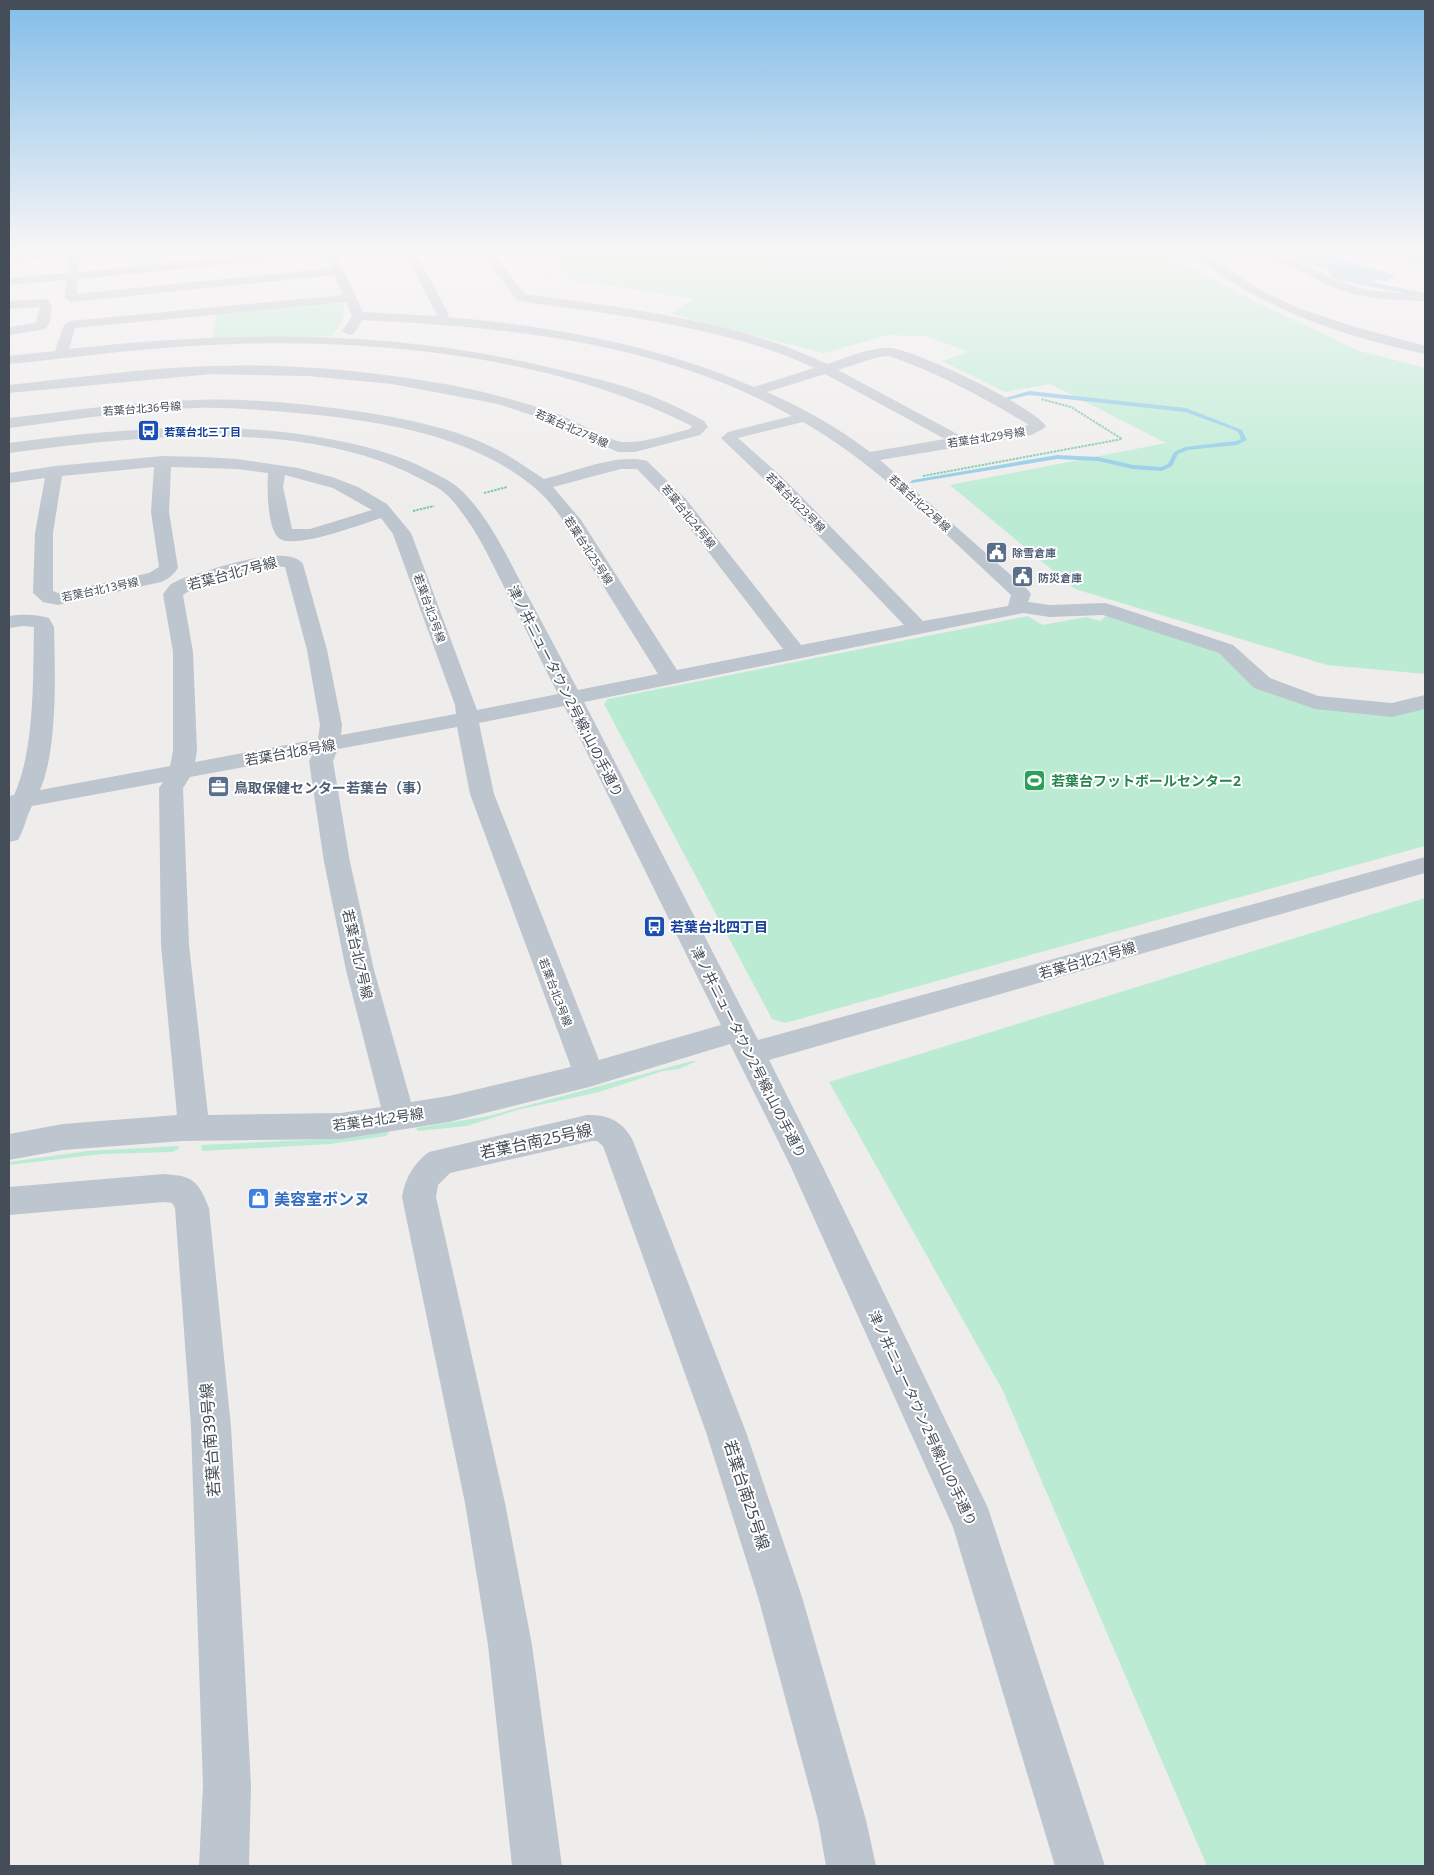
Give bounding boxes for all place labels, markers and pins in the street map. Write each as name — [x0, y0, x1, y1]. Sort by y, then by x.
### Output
bus stop icon: 若葉台北三丁目 — [136, 419, 160, 443]
place label: 若葉台北三丁目 — [164, 424, 241, 439]
public building icon: 除雪倉庫 — [984, 540, 1008, 564]
place label: 除雪倉庫 — [1012, 545, 1056, 560]
public building icon: 防災倉庫 — [1010, 565, 1034, 589]
place label: 防災倉庫 — [1038, 570, 1082, 585]
sports icon: 若葉台フットボールセンター2 — [1023, 768, 1047, 792]
place label: 若葉台フットボールセンター2 — [1051, 771, 1241, 790]
office icon: 鳥取保健センター若葉台（事） — [206, 775, 230, 799]
place label: 鳥取保健センター若葉台（事） — [234, 778, 430, 797]
bus stop icon: 若葉台北四丁目 — [642, 914, 666, 938]
place label: 若葉台北四丁目 — [670, 917, 768, 936]
shop icon: 美容室ボンヌ — [246, 1187, 270, 1211]
place label: 美容室ボンヌ — [274, 1188, 370, 1210]

